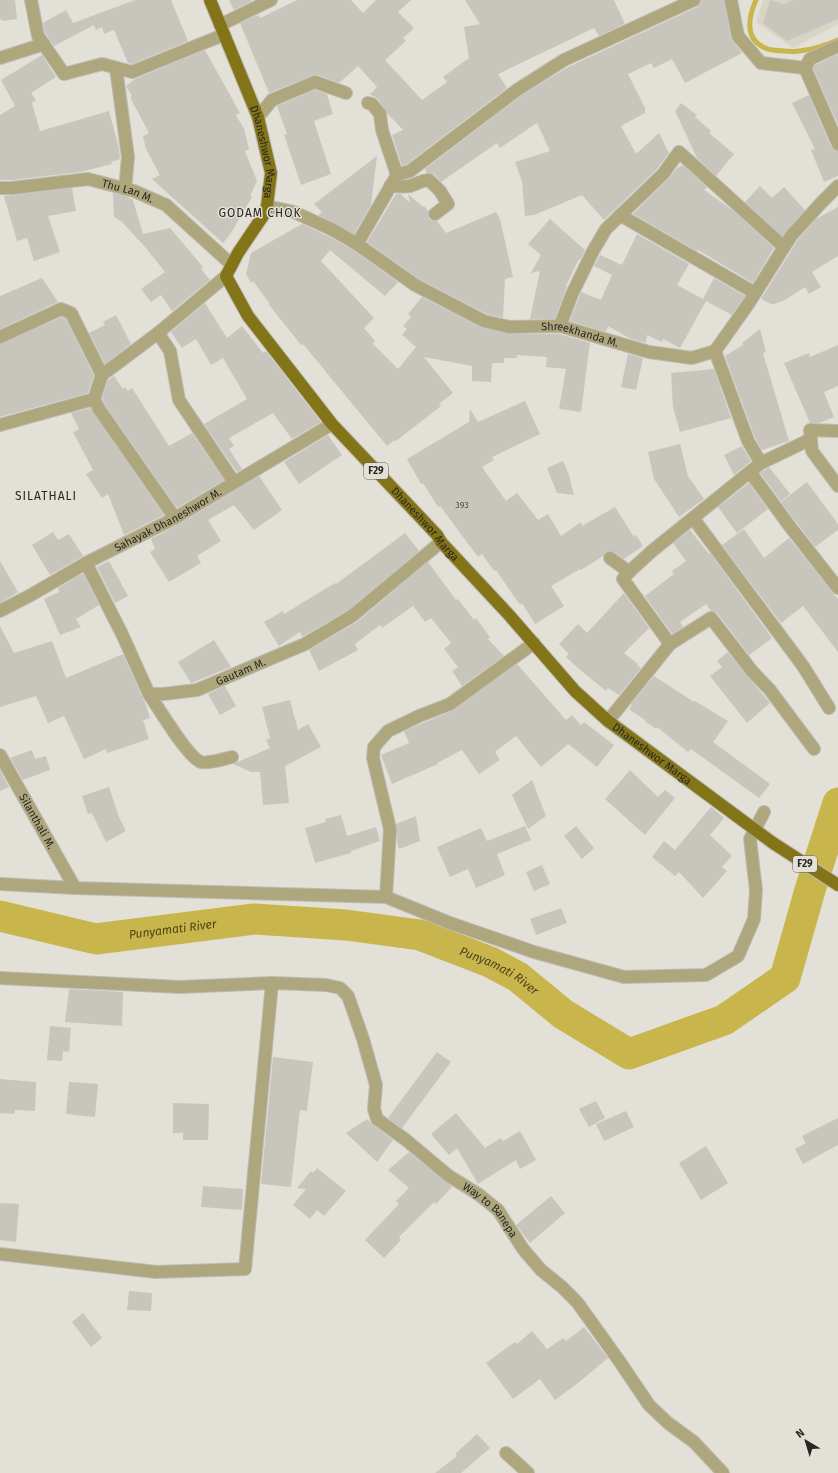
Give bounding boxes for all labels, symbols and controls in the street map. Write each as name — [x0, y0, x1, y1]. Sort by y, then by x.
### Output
street label: Dhaneshwor Marga — [247, 103, 278, 199]
street label: Thu Lan M. — [101, 176, 156, 205]
district label: GODAM CHOK — [218, 206, 302, 220]
street label: Shreekhanda M. — [541, 319, 621, 349]
road number: F29 — [364, 463, 388, 479]
street label: Dhaneshwor Marga — [389, 484, 462, 564]
street label: Sahayak Dhaneshwor M. — [112, 485, 224, 554]
district label: SILATHALI — [15, 489, 77, 503]
house number: 393 — [455, 500, 469, 510]
street label: Gautam M. — [214, 655, 268, 688]
street label: Dhaneshwor Marga — [610, 720, 694, 787]
street label: Silanthali M. — [17, 791, 58, 851]
road number: F29 — [793, 856, 817, 872]
water label: Punyamati River — [128, 917, 218, 942]
water label: Punyamati River — [458, 944, 542, 998]
street label: Way to Banepa — [460, 1180, 520, 1240]
north arrow — [786, 1421, 826, 1461]
text: N — [793, 1426, 807, 1441]

